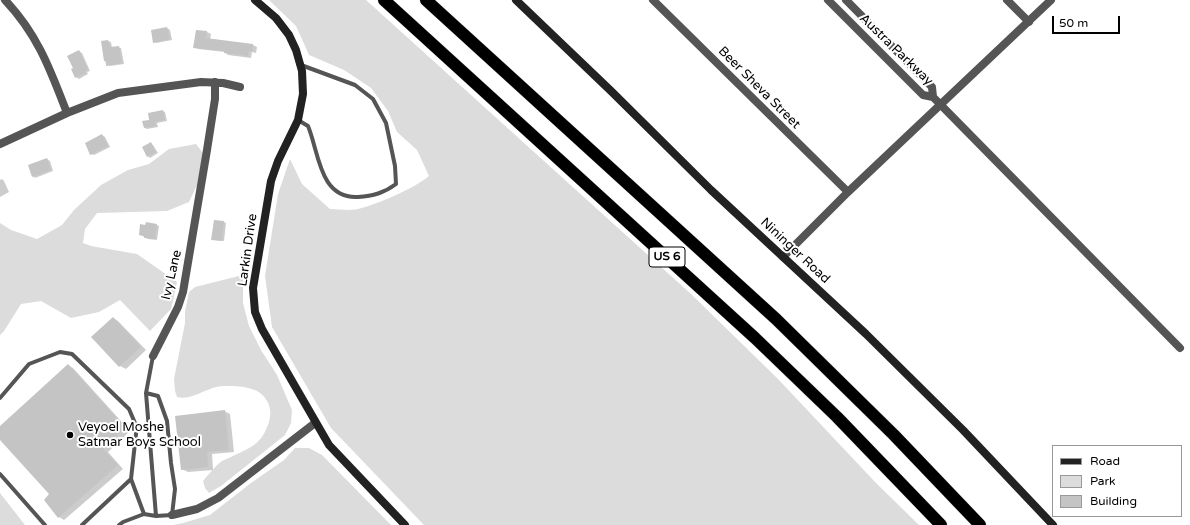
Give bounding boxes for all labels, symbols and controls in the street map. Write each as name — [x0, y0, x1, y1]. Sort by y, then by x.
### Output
scale bar — [1054, 8, 1122, 34]
street label: Austra Parkway — [856, 11, 936, 89]
text: 50 m — [1059, 16, 1088, 30]
street label: Beer Sheva Street — [715, 44, 803, 132]
street label: Larkin Drive — [235, 213, 261, 287]
street label: Nininger Road — [757, 215, 833, 287]
road number: US 6 — [649, 247, 685, 267]
street label: Ivy Lane — [159, 248, 185, 302]
place label: Veyoel Moshe Satmar Boys School — [78, 420, 201, 451]
marker: Veyoel Moshe Satmar Boys School — [65, 430, 75, 440]
legend — [1052, 445, 1182, 517]
text: Road — [1090, 454, 1120, 468]
text: Park — [1090, 474, 1116, 488]
text: Building — [1090, 494, 1137, 508]

